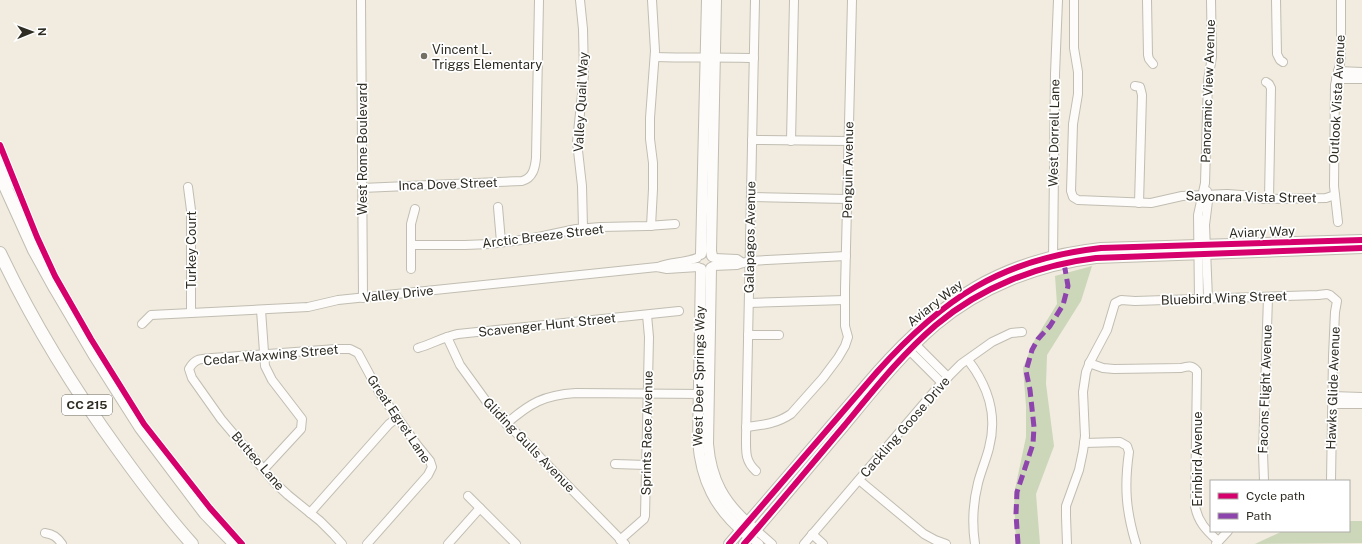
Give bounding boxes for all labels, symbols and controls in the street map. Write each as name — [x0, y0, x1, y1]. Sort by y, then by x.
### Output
north arrow — [12, 12, 52, 52]
street label: Panoramic View Avenue — [1198, 19, 1218, 163]
text: N — [36, 27, 48, 36]
street label: Outlook Vista Avenue — [1326, 34, 1348, 164]
place label: Vincent L. Triggs Elementary — [432, 42, 542, 72]
marker: Vincent L. Triggs Elementary — [419, 51, 429, 61]
street label: Valley Quail Way — [571, 51, 591, 153]
street label: West Dorrell Lane — [1046, 79, 1062, 187]
street label: West Rome Boulevard — [355, 83, 370, 215]
street label: Penguin Avenue — [840, 121, 856, 219]
street label: Inca Dove Street — [398, 175, 498, 193]
street label: Galapagos Avenue — [742, 181, 758, 293]
street label: Sayonara Vista Street — [1185, 188, 1317, 206]
street label: Turkey Court — [184, 211, 199, 289]
street label: Arctic Breeze Street — [481, 221, 605, 251]
street label: Aviary Way — [1229, 223, 1295, 241]
street label: Aviary Way — [904, 277, 966, 329]
street label: Valley Drive — [362, 283, 434, 305]
street label: Bluebird Wing Street — [1161, 288, 1287, 308]
street label: West Deer Springs Way — [690, 305, 708, 447]
street label: Scavenger Hunt Street — [477, 310, 617, 340]
street label: Facons Flight Avenue — [1255, 324, 1275, 454]
street label: Hawks Glide Avenue — [1323, 326, 1343, 450]
street label: Cedar Waxwing Street — [203, 342, 339, 368]
street label: Sprints Race Avenue — [638, 371, 656, 495]
street label: Great Egret Lane — [364, 372, 434, 466]
street label: Cackling Goose Drive — [857, 374, 953, 480]
road number: CC 215 — [62, 395, 112, 415]
street label: Gliding Gulls Avenue — [480, 395, 578, 495]
street label: Erinbird Avenue — [1190, 411, 1205, 507]
street label: Butteo Lane — [228, 429, 288, 493]
legend — [1210, 480, 1350, 532]
text: Cycle path — [1246, 489, 1305, 503]
text: Path — [1246, 509, 1272, 523]

